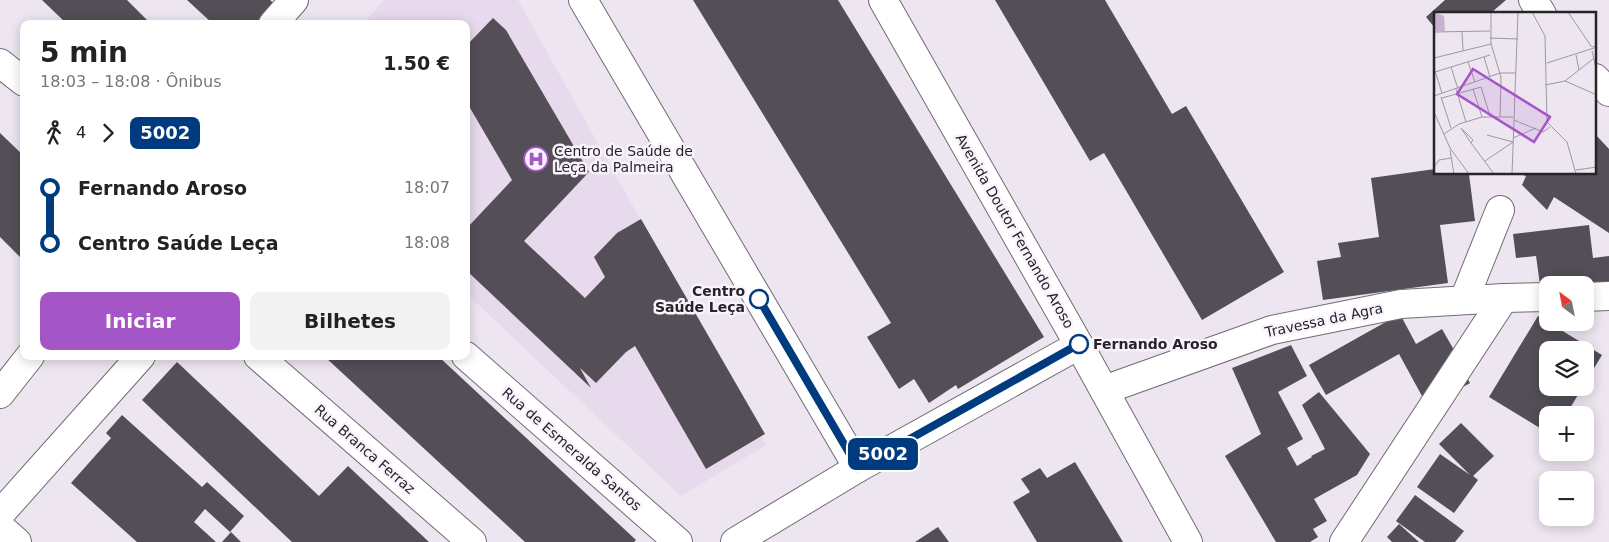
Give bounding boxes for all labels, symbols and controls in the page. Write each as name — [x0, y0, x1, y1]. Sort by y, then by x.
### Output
inset map — [1434, 12, 1596, 175]
text: 5 min — [40, 36, 128, 69]
text: 1.50 € — [383, 52, 450, 74]
text: 18:03 – 18:08 · Ônibus — [40, 72, 221, 91]
icon: walk — [40, 119, 68, 147]
icon: forward — [94, 119, 122, 147]
text: 5002 — [140, 122, 190, 143]
text: 4 — [76, 123, 86, 142]
street label: Avenida Doutor Fernando Aroso — [953, 131, 1077, 331]
place label: Centro de Saúde de Leça da Palmeira — [554, 143, 693, 175]
hospital icon: Centro de Saúde de Leça da Palmeira — [523, 146, 549, 172]
text: Fernando Aroso — [78, 177, 247, 199]
text: 18:07 — [404, 178, 450, 197]
text: Centro Saúde Leça — [78, 232, 279, 254]
text: 18:08 — [404, 233, 450, 252]
north arrow — [1539, 276, 1594, 331]
map controls — [1539, 276, 1594, 526]
place label: Centro Saúde Leça — [655, 283, 745, 315]
marker: Centro Saúde Leça — [749, 289, 769, 309]
button: Iniciar — [40, 292, 240, 350]
button: Bilhetes — [250, 292, 450, 350]
street label: Travessa da Agra — [1263, 300, 1384, 341]
marker: Fernando Aroso — [1069, 334, 1089, 354]
place label: Fernando Aroso — [1093, 336, 1218, 352]
button: layers — [1539, 341, 1594, 396]
street label: Rua de Esmeralda Santos — [499, 384, 645, 514]
street label: Rua Branca Ferraz — [312, 401, 418, 497]
button: + — [1539, 406, 1594, 461]
line badge: 5002 — [848, 438, 918, 470]
text: 5002 — [858, 443, 908, 464]
button: − — [1539, 471, 1594, 526]

